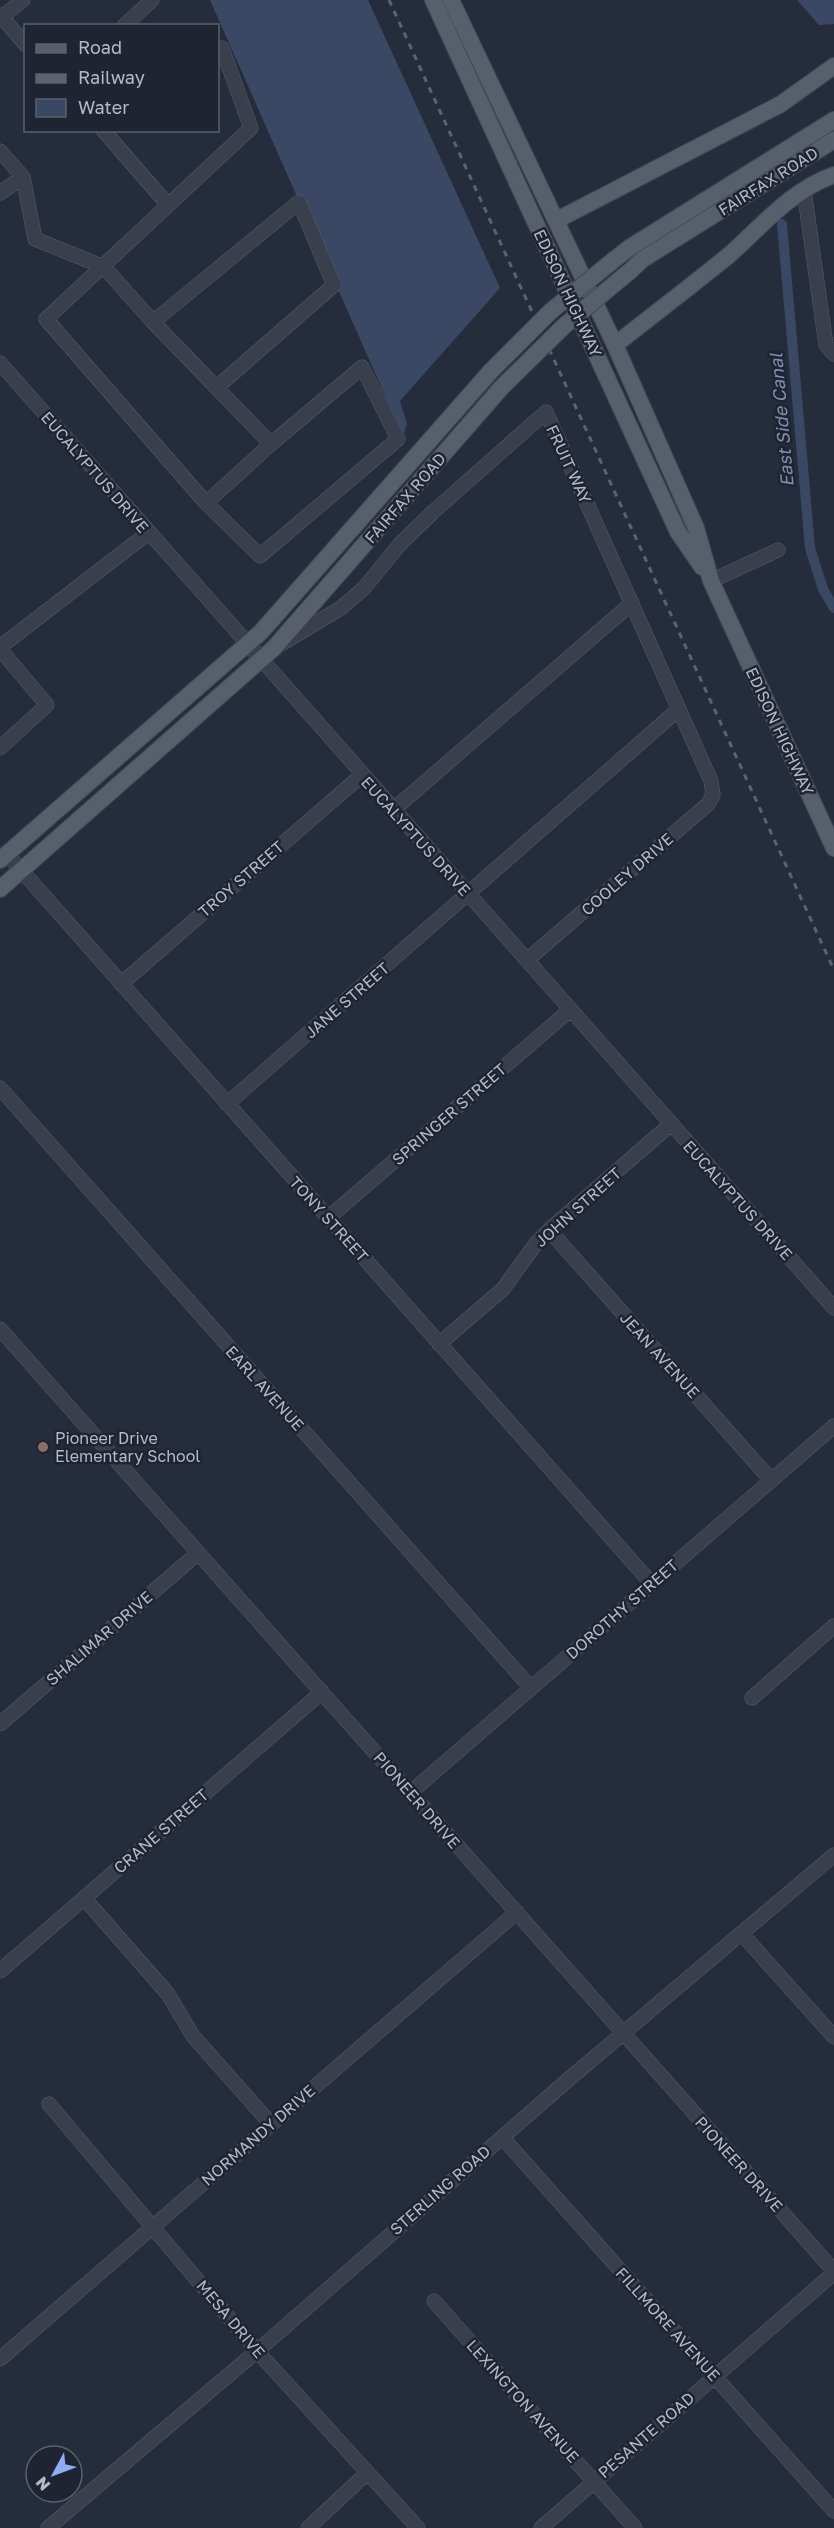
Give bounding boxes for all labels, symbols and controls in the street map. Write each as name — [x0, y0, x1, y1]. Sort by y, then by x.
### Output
legend — [24, 24, 219, 132]
text: Road — [78, 36, 122, 58]
text: Railway — [78, 66, 145, 88]
text: Water — [78, 96, 129, 118]
street label: FAIRFAX ROAD — [715, 142, 821, 220]
street label: EDISON HIGHWAY — [530, 226, 607, 361]
water label: East Side Canal — [764, 351, 798, 488]
street label: EUCALYPTUS DRIVE — [37, 407, 153, 537]
street label: FRUIT WAY — [542, 421, 596, 507]
street label: FAIRFAX ROAD — [360, 449, 450, 547]
street label: EDISON HIGHWAY — [742, 664, 819, 799]
street label: EUCALYPTUS DRIVE — [357, 772, 475, 900]
street label: COOLEY DRIVE — [577, 829, 677, 919]
street label: TROY STREET — [194, 836, 288, 922]
street label: JANE STREET — [301, 958, 393, 1042]
street label: SPRINGER STREET — [388, 1059, 510, 1169]
street label: EUCALYPTUS DRIVE — [679, 1136, 797, 1264]
street label: JOHN STREET — [531, 1163, 625, 1251]
street label: TONY STREET — [285, 1172, 373, 1266]
street label: JEAN AVENUE — [616, 1308, 704, 1402]
street label: EARL AVENUE — [221, 1341, 309, 1435]
place label: Pioneer Drive Elementary School — [55, 1428, 200, 1466]
marker: Pioneer Drive Elementary School — [36, 1440, 50, 1454]
street label: DOROTHY STREET — [562, 1555, 682, 1663]
street label: SHALIMAR DRIVE — [42, 1586, 156, 1690]
street label: PIONEER DRIVE — [370, 1748, 464, 1852]
street label: CRANE STREET — [110, 1784, 212, 1878]
street label: NORMANDY DRIVE — [197, 2080, 319, 2190]
street label: PIONEER DRIVE — [691, 2112, 787, 2216]
street label: STERLING ROAD — [386, 2141, 494, 2239]
street label: FILLMORE AVENUE — [612, 2263, 724, 2385]
street label: MESA DRIVE — [193, 2276, 269, 2362]
street label: LEXINGTON AVENUE — [463, 2335, 583, 2467]
street label: PESANTE ROAD — [594, 2388, 698, 2482]
north arrow — [24, 2444, 84, 2504]
text: N — [31, 2473, 54, 2495]

